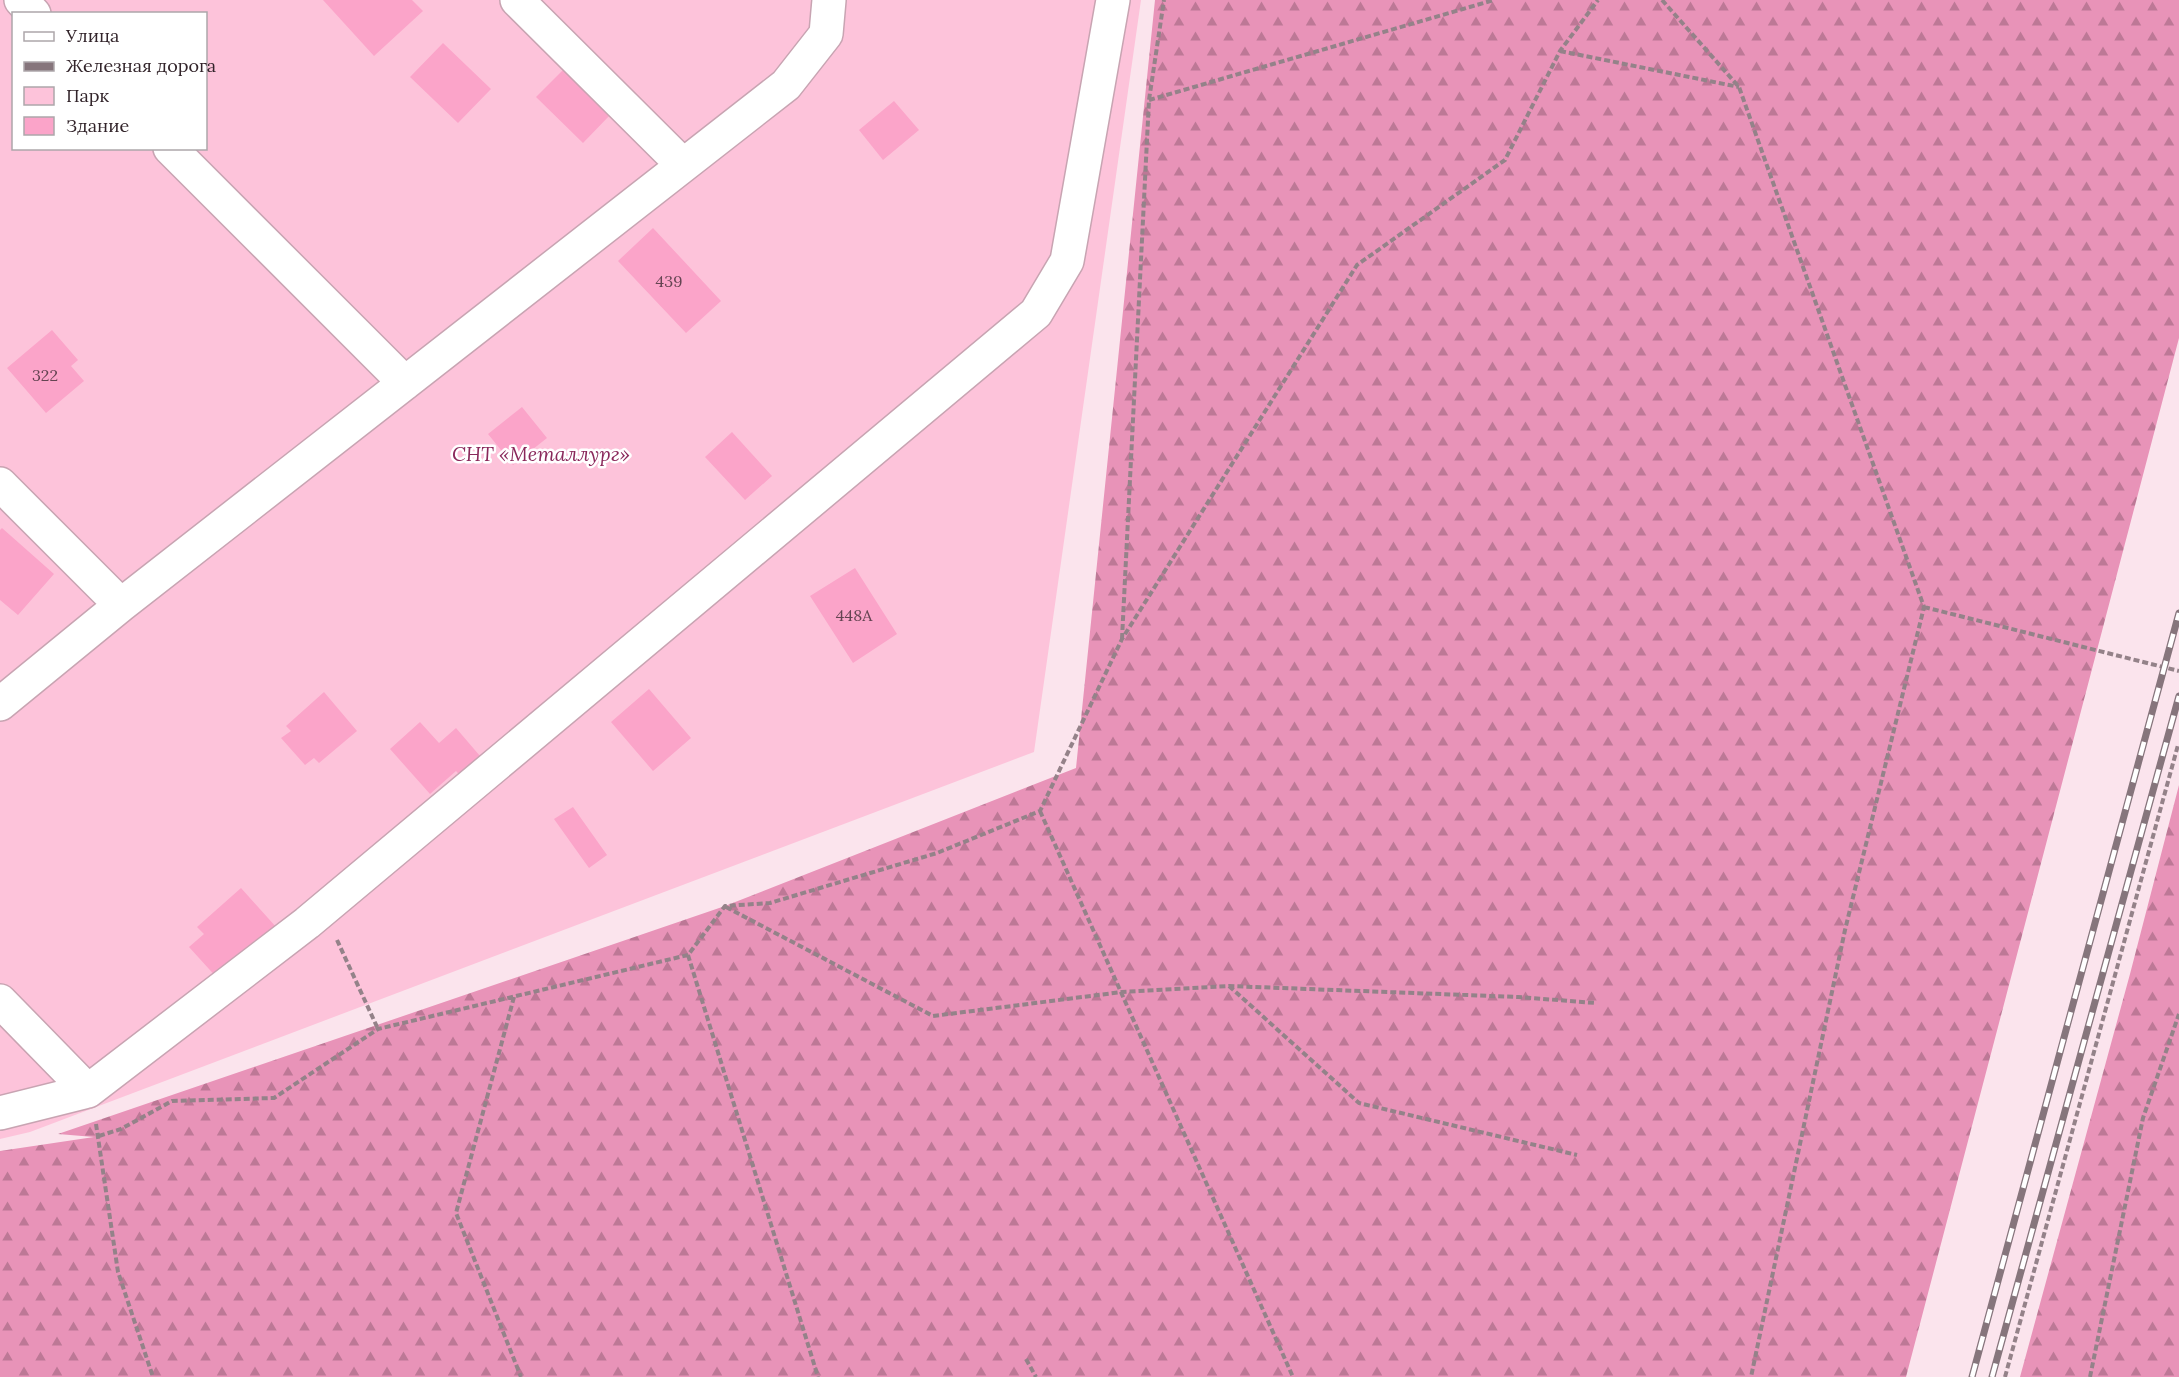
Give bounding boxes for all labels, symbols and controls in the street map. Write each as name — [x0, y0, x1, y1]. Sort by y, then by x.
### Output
legend — [12, 12, 207, 150]
text: Улица — [65, 24, 119, 47]
text: Железная дорога — [66, 54, 216, 77]
text: Парк — [66, 84, 110, 107]
text: Здание — [66, 114, 129, 137]
house number: 439 — [656, 271, 682, 291]
house number: 322 — [32, 365, 58, 385]
park label: СНТ «Металлург» — [452, 441, 630, 466]
house number: 448А — [836, 605, 873, 625]

